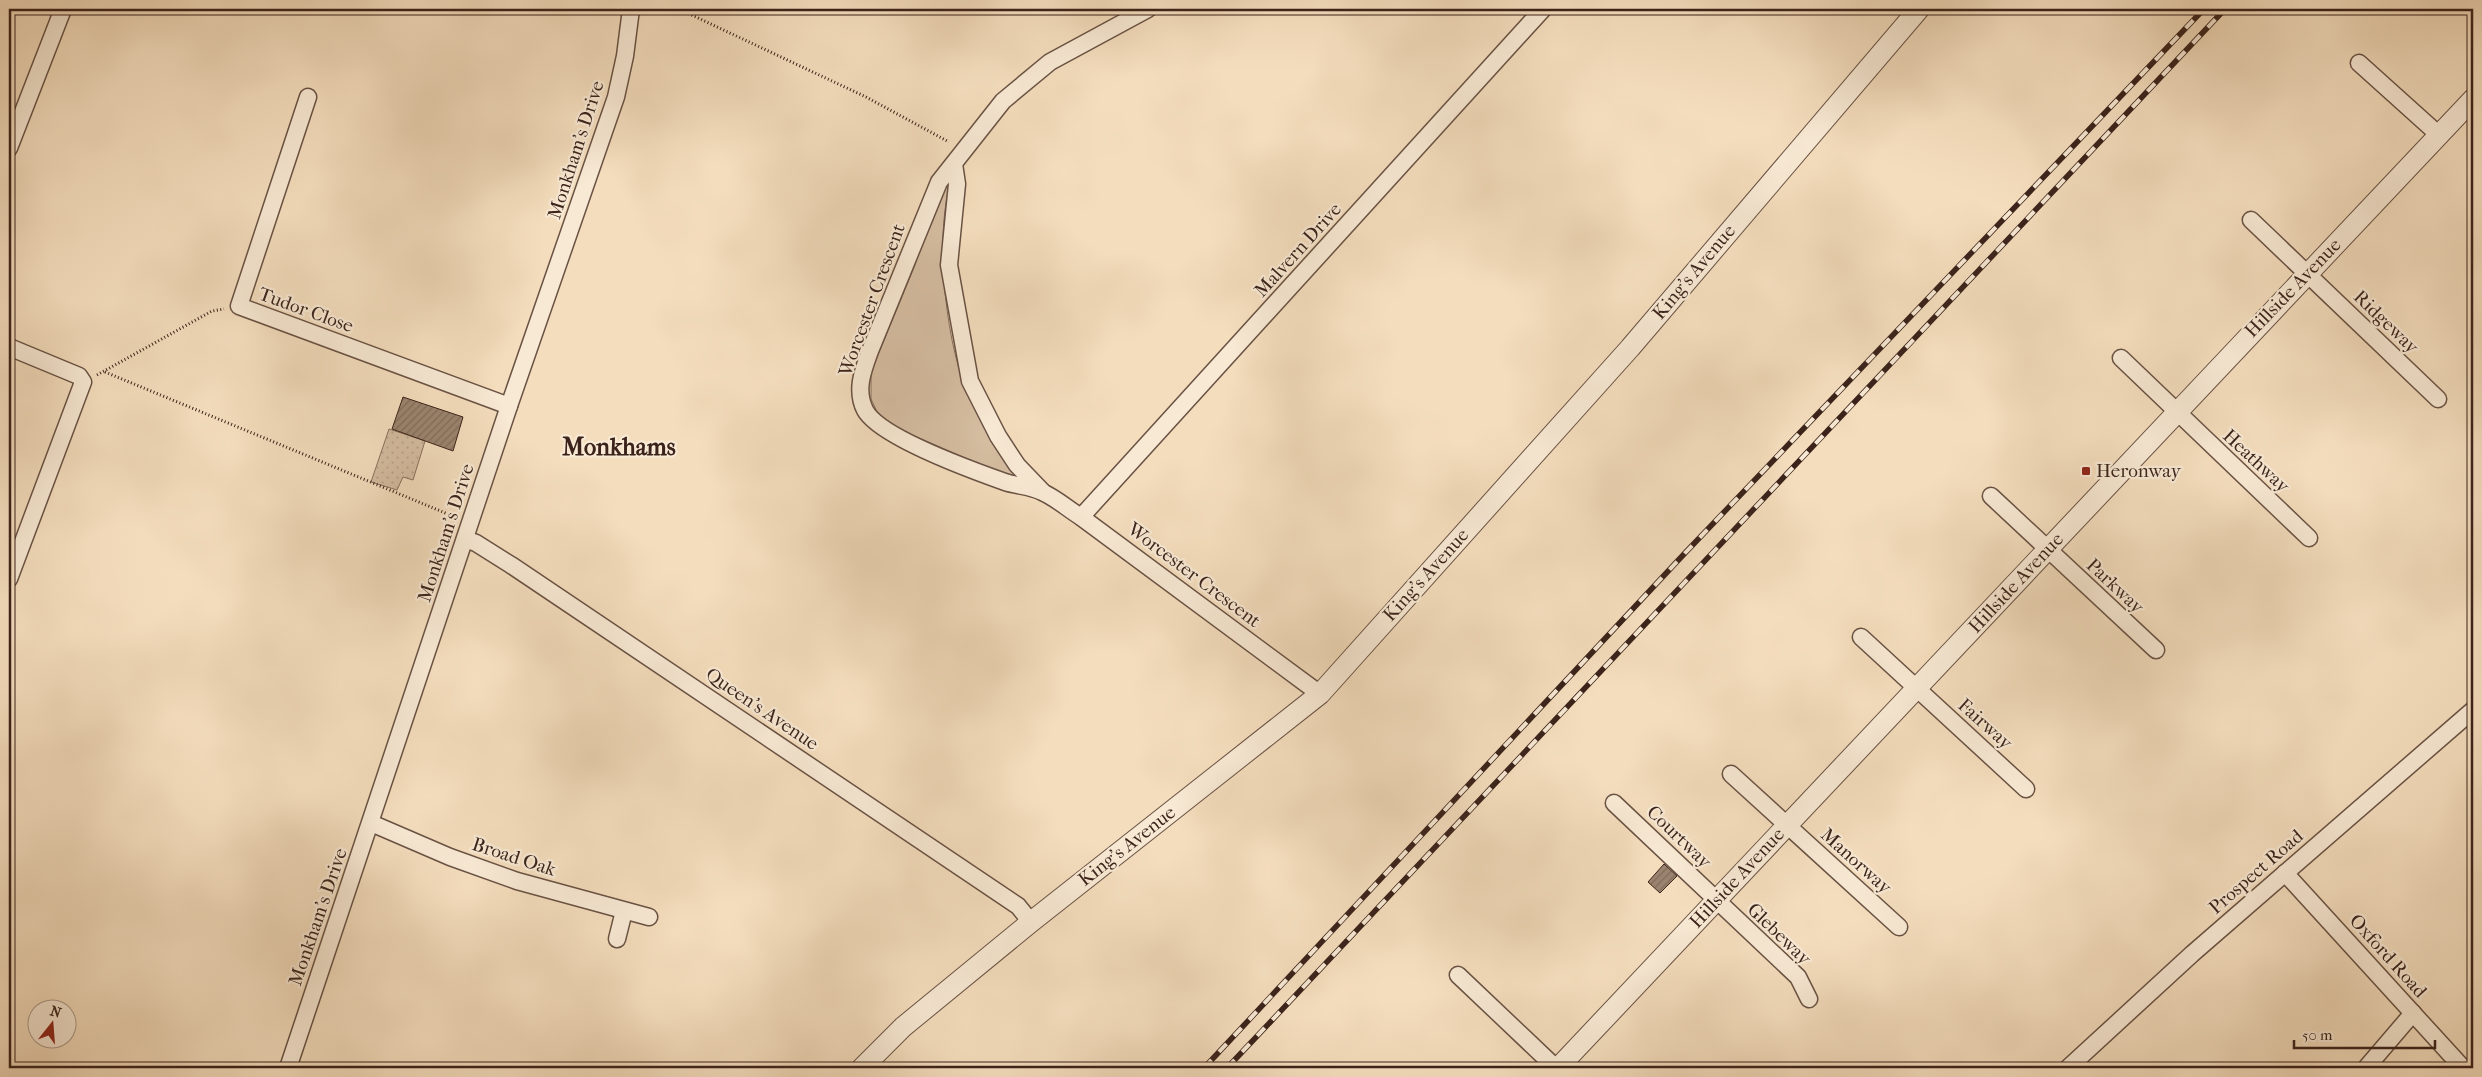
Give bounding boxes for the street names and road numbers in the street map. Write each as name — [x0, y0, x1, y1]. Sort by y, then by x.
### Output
street label: Monkham's Drive — [543, 78, 609, 222]
street label: Malvern Drive — [1250, 198, 1346, 302]
street label: King's Avenue — [1648, 220, 1740, 324]
street label: Worcester Crescent — [834, 221, 910, 380]
street label: Hillside Avenue — [2240, 234, 2346, 342]
street label: Tudor Close — [256, 283, 356, 337]
street label: Ridgeway — [2349, 286, 2424, 359]
street label: Heathway — [2218, 425, 2294, 498]
street label: Monkham's Drive — [413, 461, 479, 605]
street label: Worcester Crescent — [1122, 517, 1265, 632]
street label: King's Avenue — [1379, 524, 1473, 626]
street label: Hillside Avenue — [1964, 528, 2068, 638]
street label: Parkway — [2082, 554, 2149, 619]
street label: Queen's Avenue — [701, 663, 823, 755]
street label: Fairway — [1953, 694, 2017, 755]
street label: King's Avenue — [1074, 801, 1180, 891]
street label: Courtway — [1642, 801, 1716, 873]
street label: Hillside Avenue — [1685, 823, 1789, 933]
street label: Manorway — [1816, 824, 1896, 899]
street label: Prospect Road — [2205, 825, 2308, 919]
street label: Broad Oak — [469, 833, 559, 881]
street label: Monkham's Drive — [284, 845, 352, 989]
street label: Glebeway — [1743, 898, 1816, 970]
street label: Oxford Road — [2345, 910, 2432, 1003]

